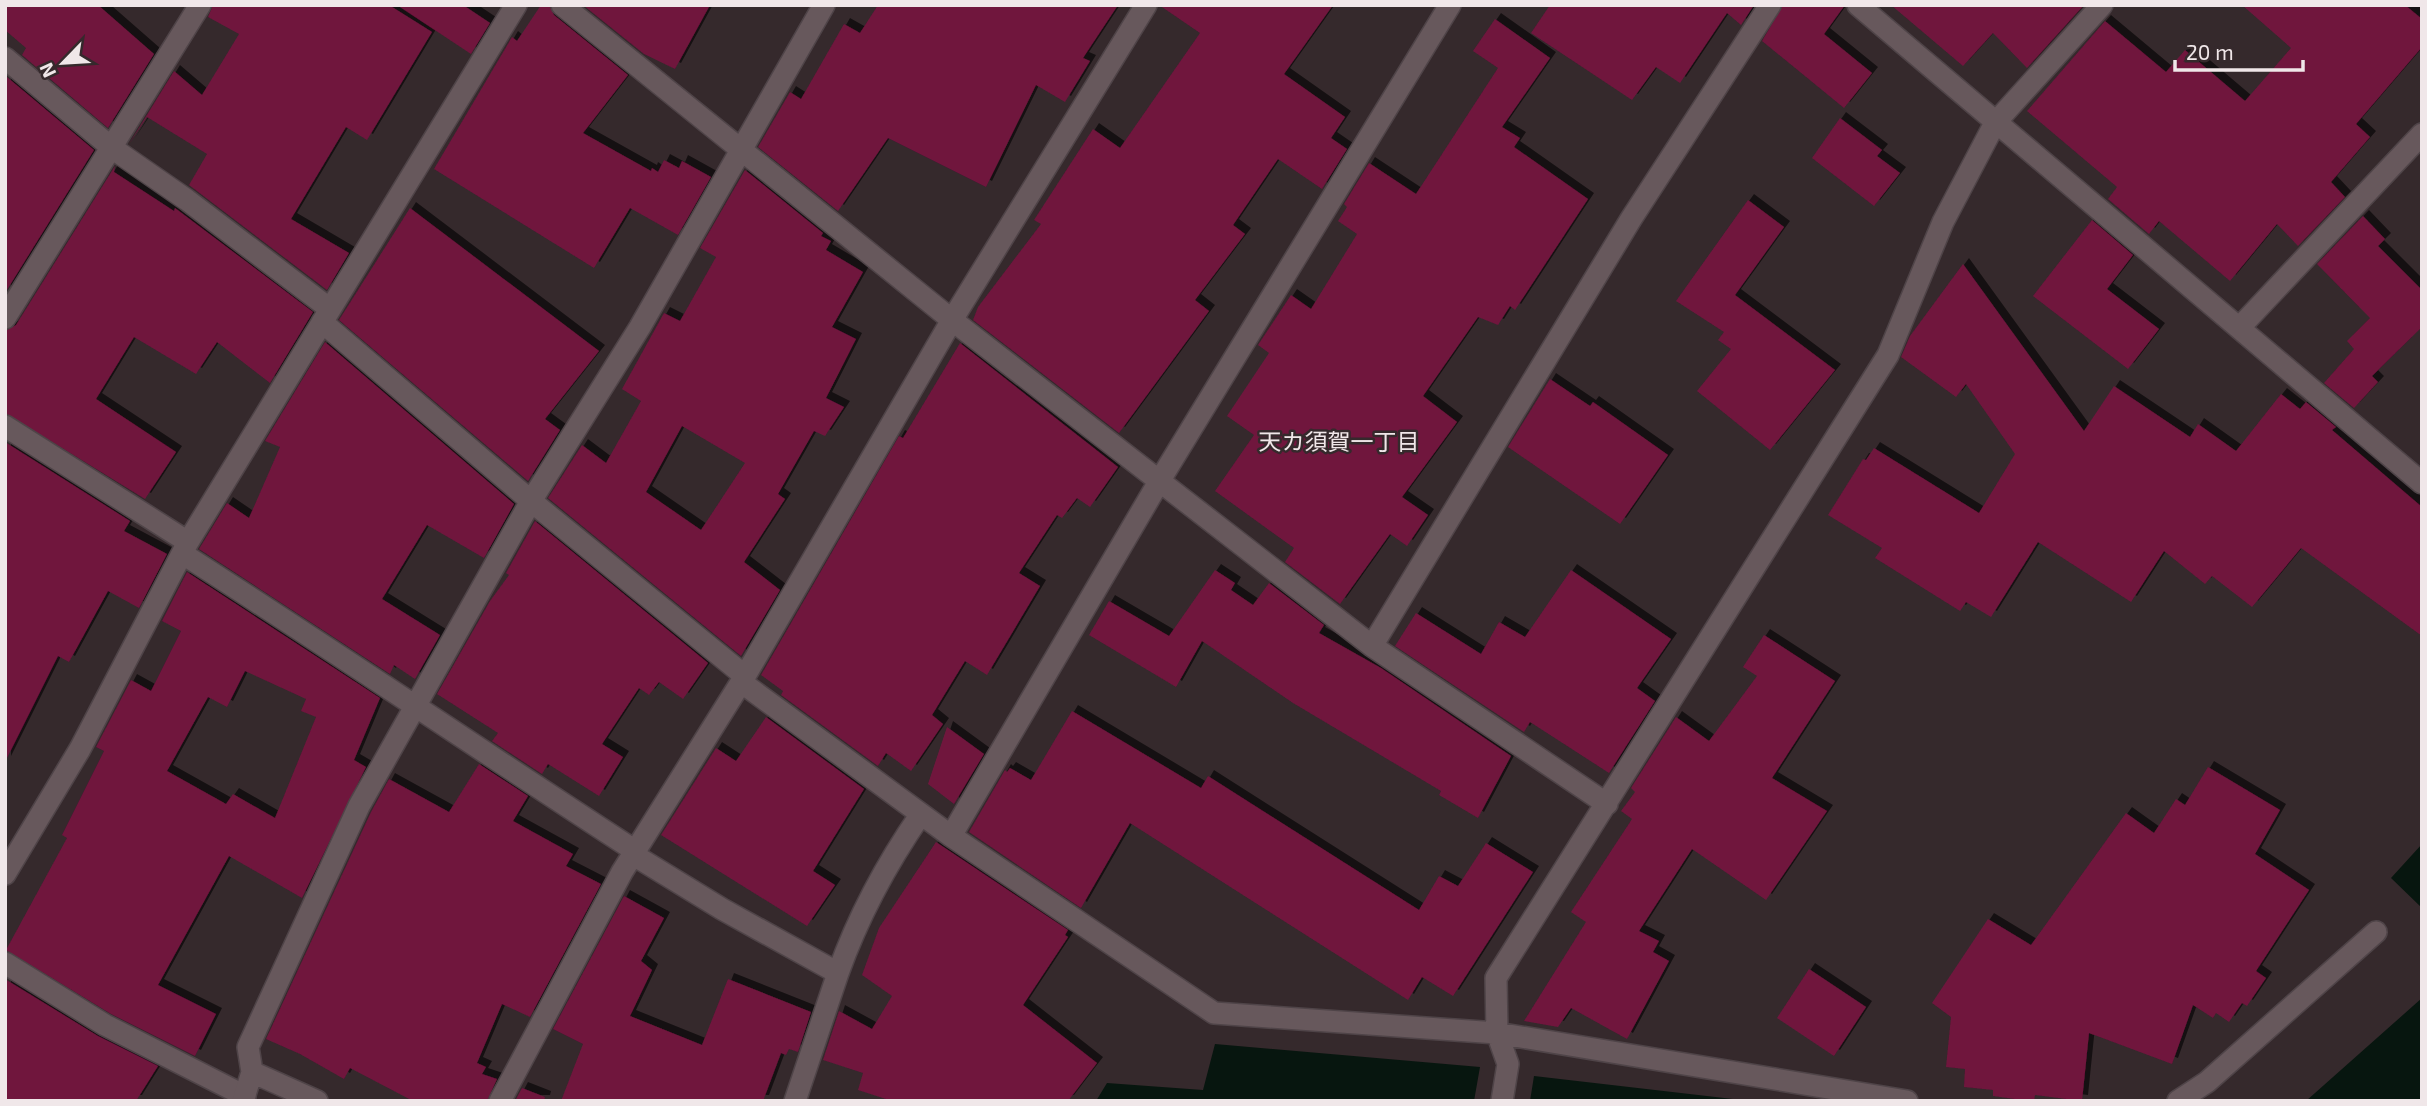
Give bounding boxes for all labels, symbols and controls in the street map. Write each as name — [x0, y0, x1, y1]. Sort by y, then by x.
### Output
north arrow — [28, 28, 98, 98]
scale bar — [2175, 28, 2303, 72]
text: 20 m — [2186, 39, 2234, 64]
text: N — [34, 59, 60, 81]
district label: 天カ須賀一丁目 — [1259, 427, 1420, 455]

